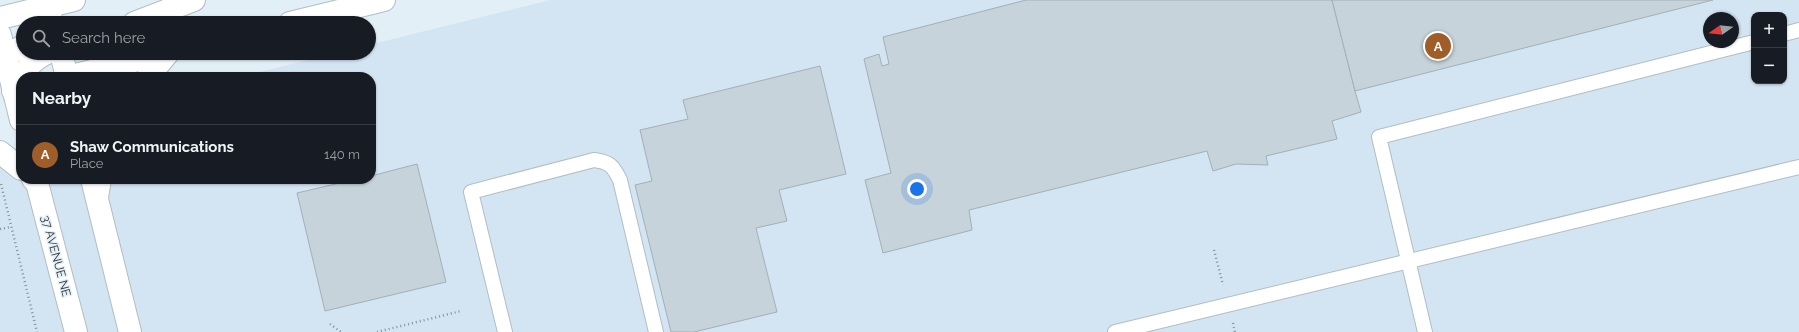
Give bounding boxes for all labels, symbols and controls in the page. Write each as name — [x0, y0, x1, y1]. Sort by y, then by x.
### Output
north arrow — [1703, 12, 1739, 48]
map controls — [1751, 12, 1787, 84]
button: + — [1751, 12, 1787, 48]
search box — [16, 16, 376, 60]
icon: search — [30, 27, 52, 49]
text: Search here — [62, 29, 145, 47]
pin: A — [1425, 31, 1451, 61]
button: − — [1751, 48, 1787, 84]
text: Nearby — [32, 88, 91, 108]
text: Shaw Communications — [70, 138, 234, 156]
text: A — [41, 147, 49, 162]
text: 140 m — [324, 147, 360, 162]
text: Place — [70, 156, 103, 171]
your location — [907, 179, 927, 199]
street label: 37 AVENUE NE — [38, 214, 74, 298]

